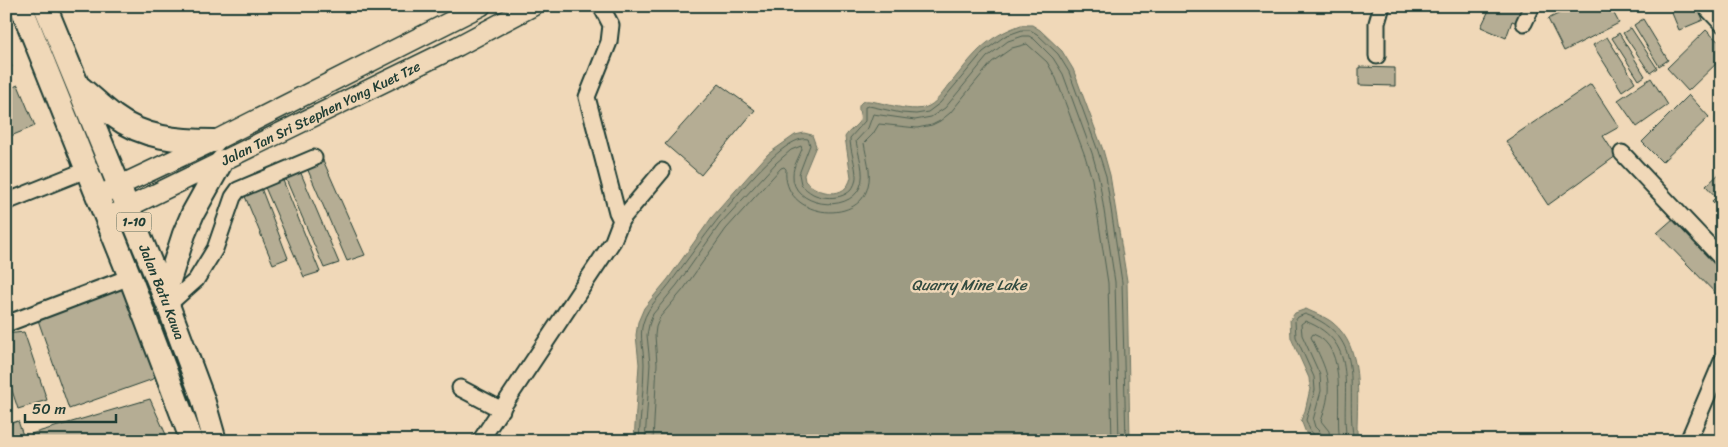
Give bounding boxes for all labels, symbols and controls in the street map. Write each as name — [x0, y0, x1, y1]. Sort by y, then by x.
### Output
street label: Jalan Tan Sri Stephen Yong Kuet Tze — [216, 54, 425, 173]
road number: 1-10 — [116, 212, 152, 232]
street label: Jalan Batu Kawa — [131, 239, 192, 343]
water label: Quarry Mine Lake — [912, 272, 1028, 298]
scale bar — [25, 392, 116, 424]
text: 50 m — [32, 396, 67, 422]

